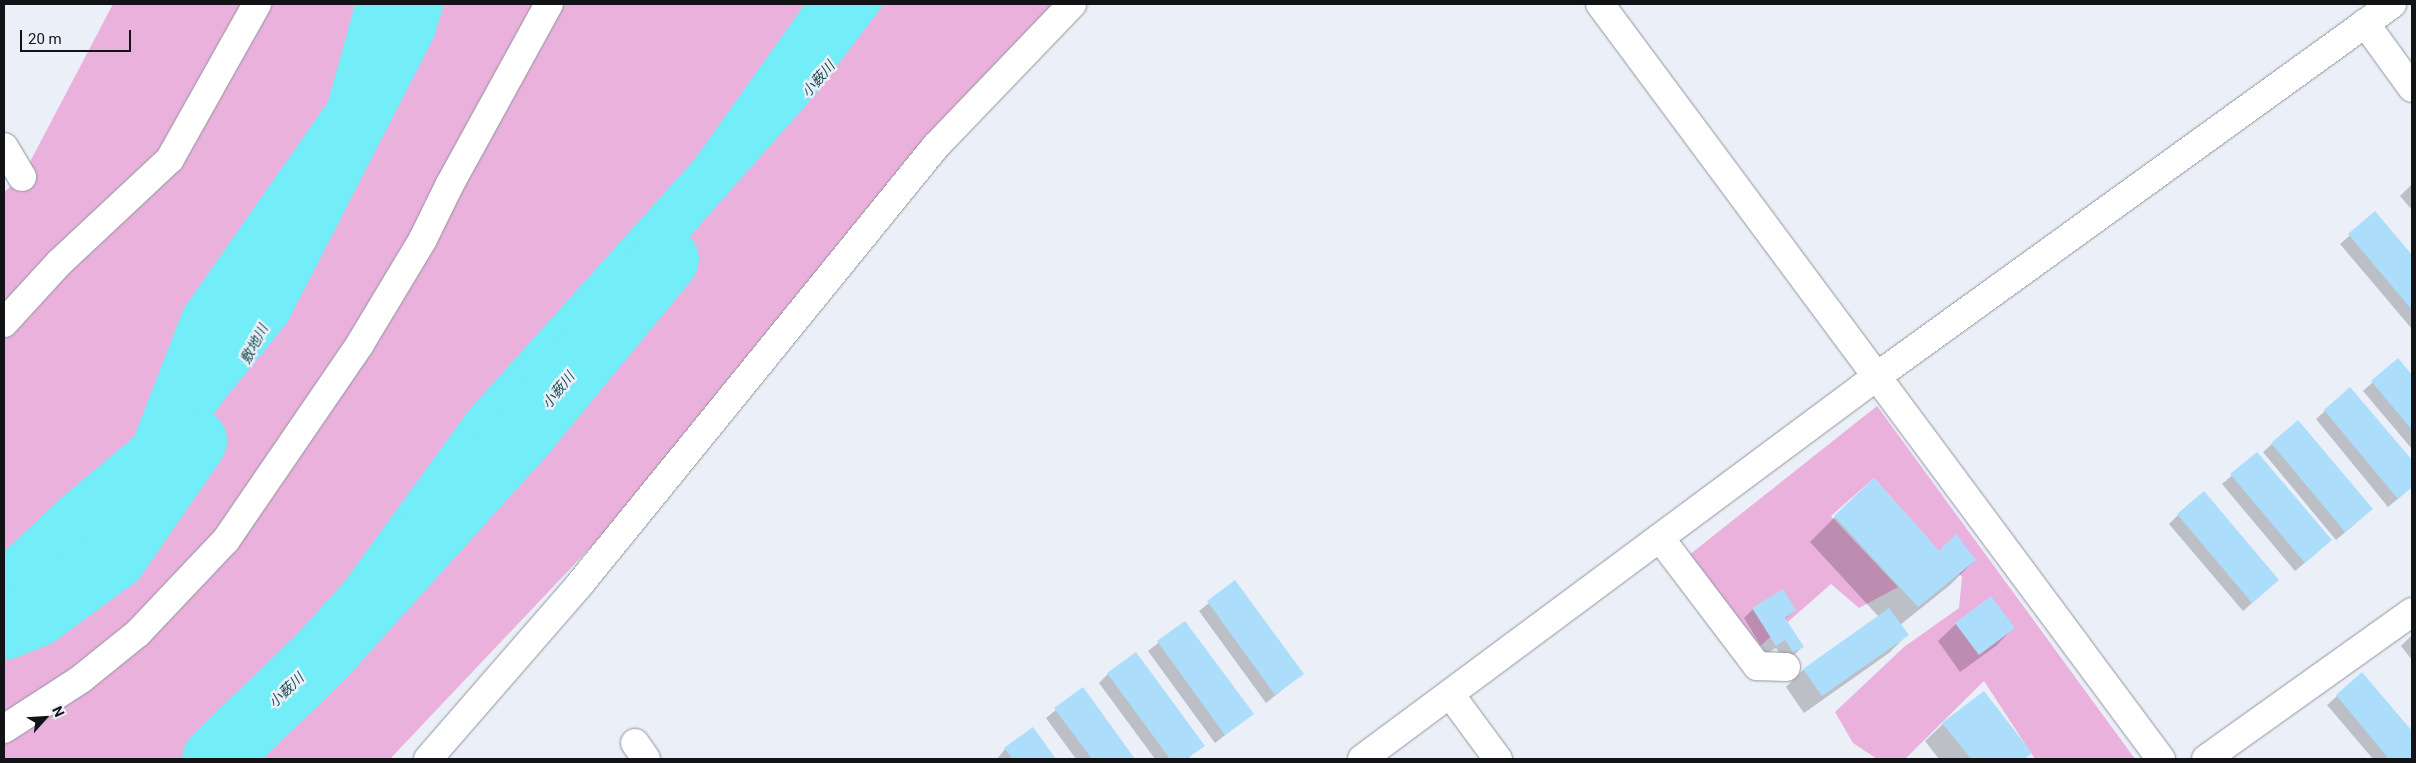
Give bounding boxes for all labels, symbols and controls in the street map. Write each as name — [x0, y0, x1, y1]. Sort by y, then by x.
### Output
scale bar — [22, 20, 134, 52]
text: 20 m — [28, 30, 62, 48]
water label: 小薮川 — [798, 58, 838, 100]
water label: 敷地川 — [237, 322, 271, 366]
water label: 小薮川 — [538, 368, 578, 412]
water label: 小薮川 — [265, 669, 307, 711]
north arrow — [20, 693, 70, 743]
text: N — [49, 703, 68, 719]

